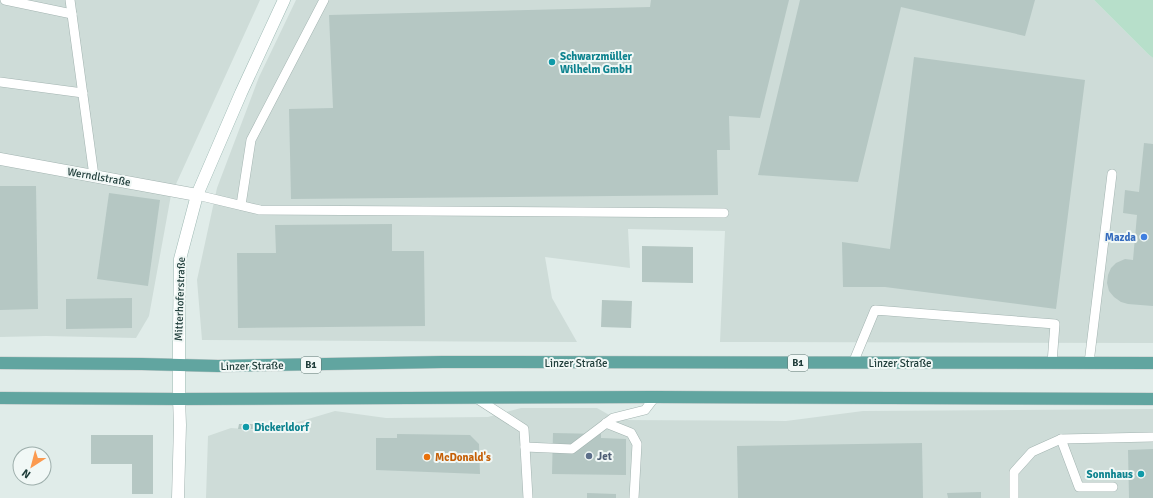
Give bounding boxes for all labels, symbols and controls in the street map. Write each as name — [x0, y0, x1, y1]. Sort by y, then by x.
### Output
place label: Schwarzmüller Wilhelm GmbH — [560, 50, 633, 76]
marker: Schwarzmüller Wilhelm GmbH — [547, 57, 557, 67]
street label: Werndlstraße — [66, 165, 132, 189]
place label: Mazda — [1105, 231, 1136, 244]
marker: Mazda — [1139, 232, 1149, 242]
street label: Mitterhoferstraße — [172, 257, 188, 341]
road number: B1 — [788, 355, 808, 371]
road number: B1 — [301, 357, 321, 373]
street label: Linzer Straße — [544, 357, 608, 370]
street label: Linzer Straße — [868, 357, 932, 370]
street label: Linzer Straße — [220, 359, 284, 373]
place label: Dickerldorf — [254, 421, 310, 434]
marker: Dickerldorf — [241, 422, 251, 432]
north arrow — [12, 446, 52, 486]
place label: Jet — [597, 450, 612, 463]
place label: McDonald's — [435, 451, 491, 464]
marker: Jet — [584, 451, 594, 461]
marker: McDonald's — [422, 452, 432, 462]
text: N — [19, 466, 33, 481]
place label: Sonnhaus — [1087, 468, 1133, 481]
marker: Sonnhaus — [1136, 469, 1146, 479]

